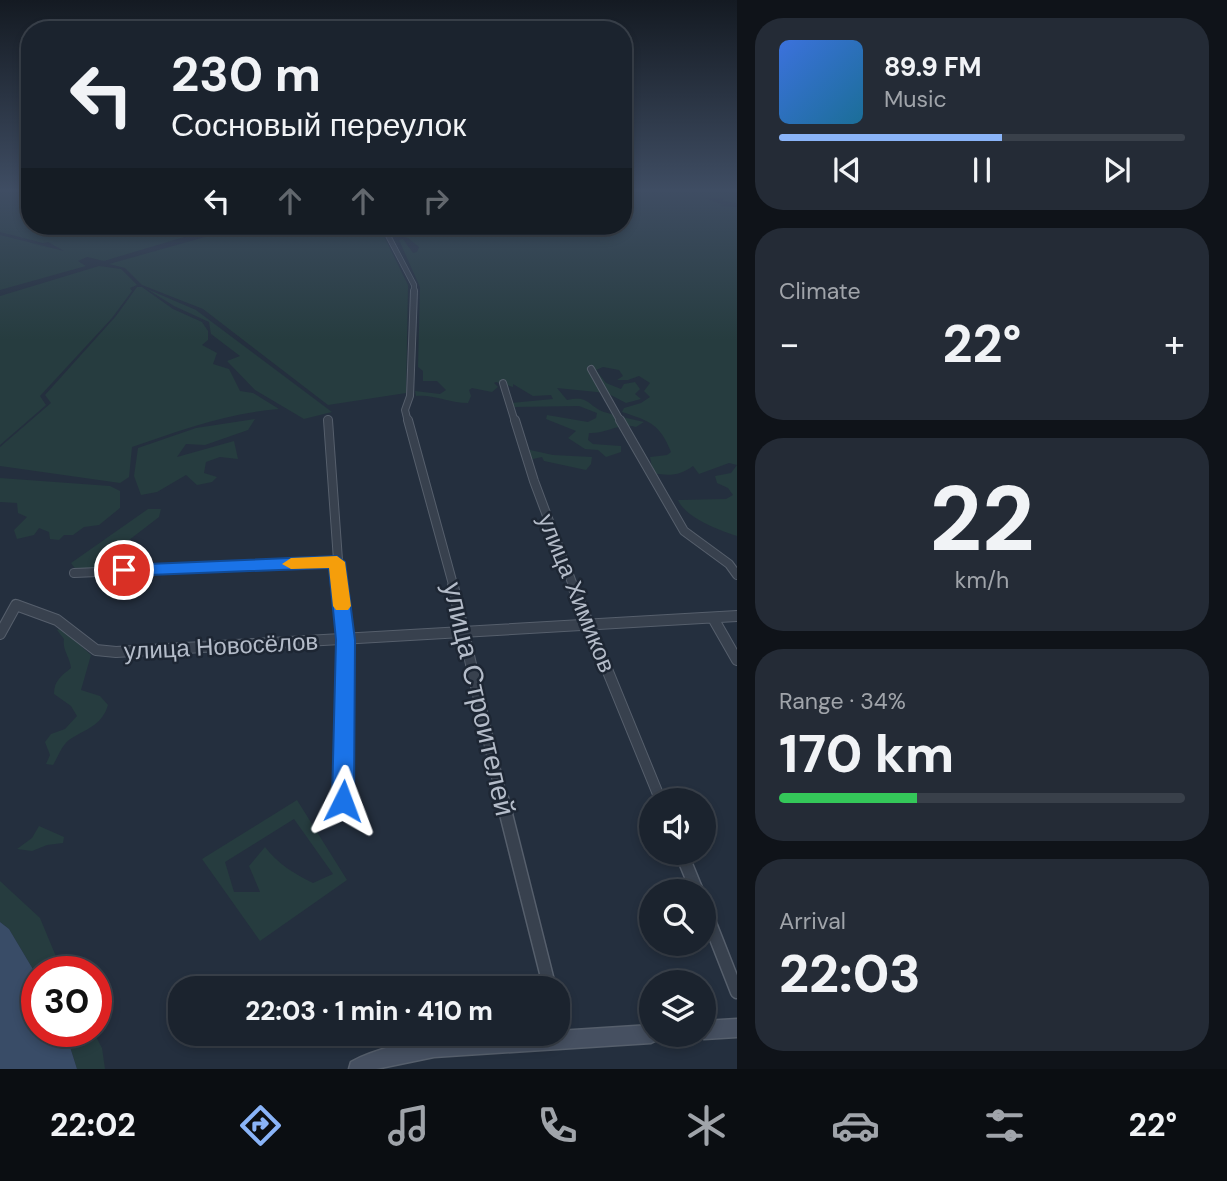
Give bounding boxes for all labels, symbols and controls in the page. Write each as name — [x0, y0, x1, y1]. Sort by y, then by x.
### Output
text: 230 m — [171, 42, 321, 106]
icon: left — [56, 49, 147, 140]
text: 89.9 FM — [884, 50, 981, 84]
text: Music — [884, 84, 947, 114]
text: Сосновый переулок — [171, 104, 466, 146]
icon: previous — [828, 151, 866, 189]
icon: pause — [963, 151, 1001, 189]
icon: next — [1098, 151, 1136, 189]
icon: left — [198, 182, 236, 220]
icon: ahead — [271, 182, 309, 220]
icon: ahead — [344, 182, 382, 220]
icon: right — [417, 182, 455, 220]
text: Climate — [779, 276, 861, 306]
text: 22° — [942, 310, 1022, 378]
text: − — [779, 319, 800, 369]
text: + — [1164, 319, 1185, 369]
text: 22 — [929, 460, 1035, 578]
street label: улица Химиков — [531, 509, 623, 677]
pin — [94, 540, 154, 600]
icon: arrive — [105, 551, 143, 589]
text: km/h — [955, 565, 1009, 595]
street label: улица Строителей — [434, 578, 524, 820]
street label: улица Новосёлов — [123, 625, 319, 667]
text: Range · 34% — [779, 686, 906, 716]
text: 170 km — [779, 720, 954, 788]
position arrow — [306, 764, 380, 838]
map controls — [639, 788, 716, 1047]
button: sound — [639, 788, 716, 865]
button: search — [639, 879, 716, 956]
text: Arrival — [779, 906, 846, 936]
text: 22:03 — [779, 940, 921, 1008]
speed limit sign: 30 — [21, 956, 112, 1047]
button: layers — [639, 970, 716, 1047]
text: 22:03 · 1 min · 410 m — [245, 994, 493, 1028]
icon: directions — [236, 1101, 285, 1150]
icon: music — [384, 1101, 433, 1150]
icon: phone — [533, 1101, 582, 1150]
icon: climate — [682, 1101, 731, 1150]
icon: car — [831, 1101, 880, 1150]
icon: filters — [980, 1101, 1029, 1150]
text: 22:02 — [50, 1104, 136, 1146]
text: 22° — [1129, 1104, 1177, 1146]

